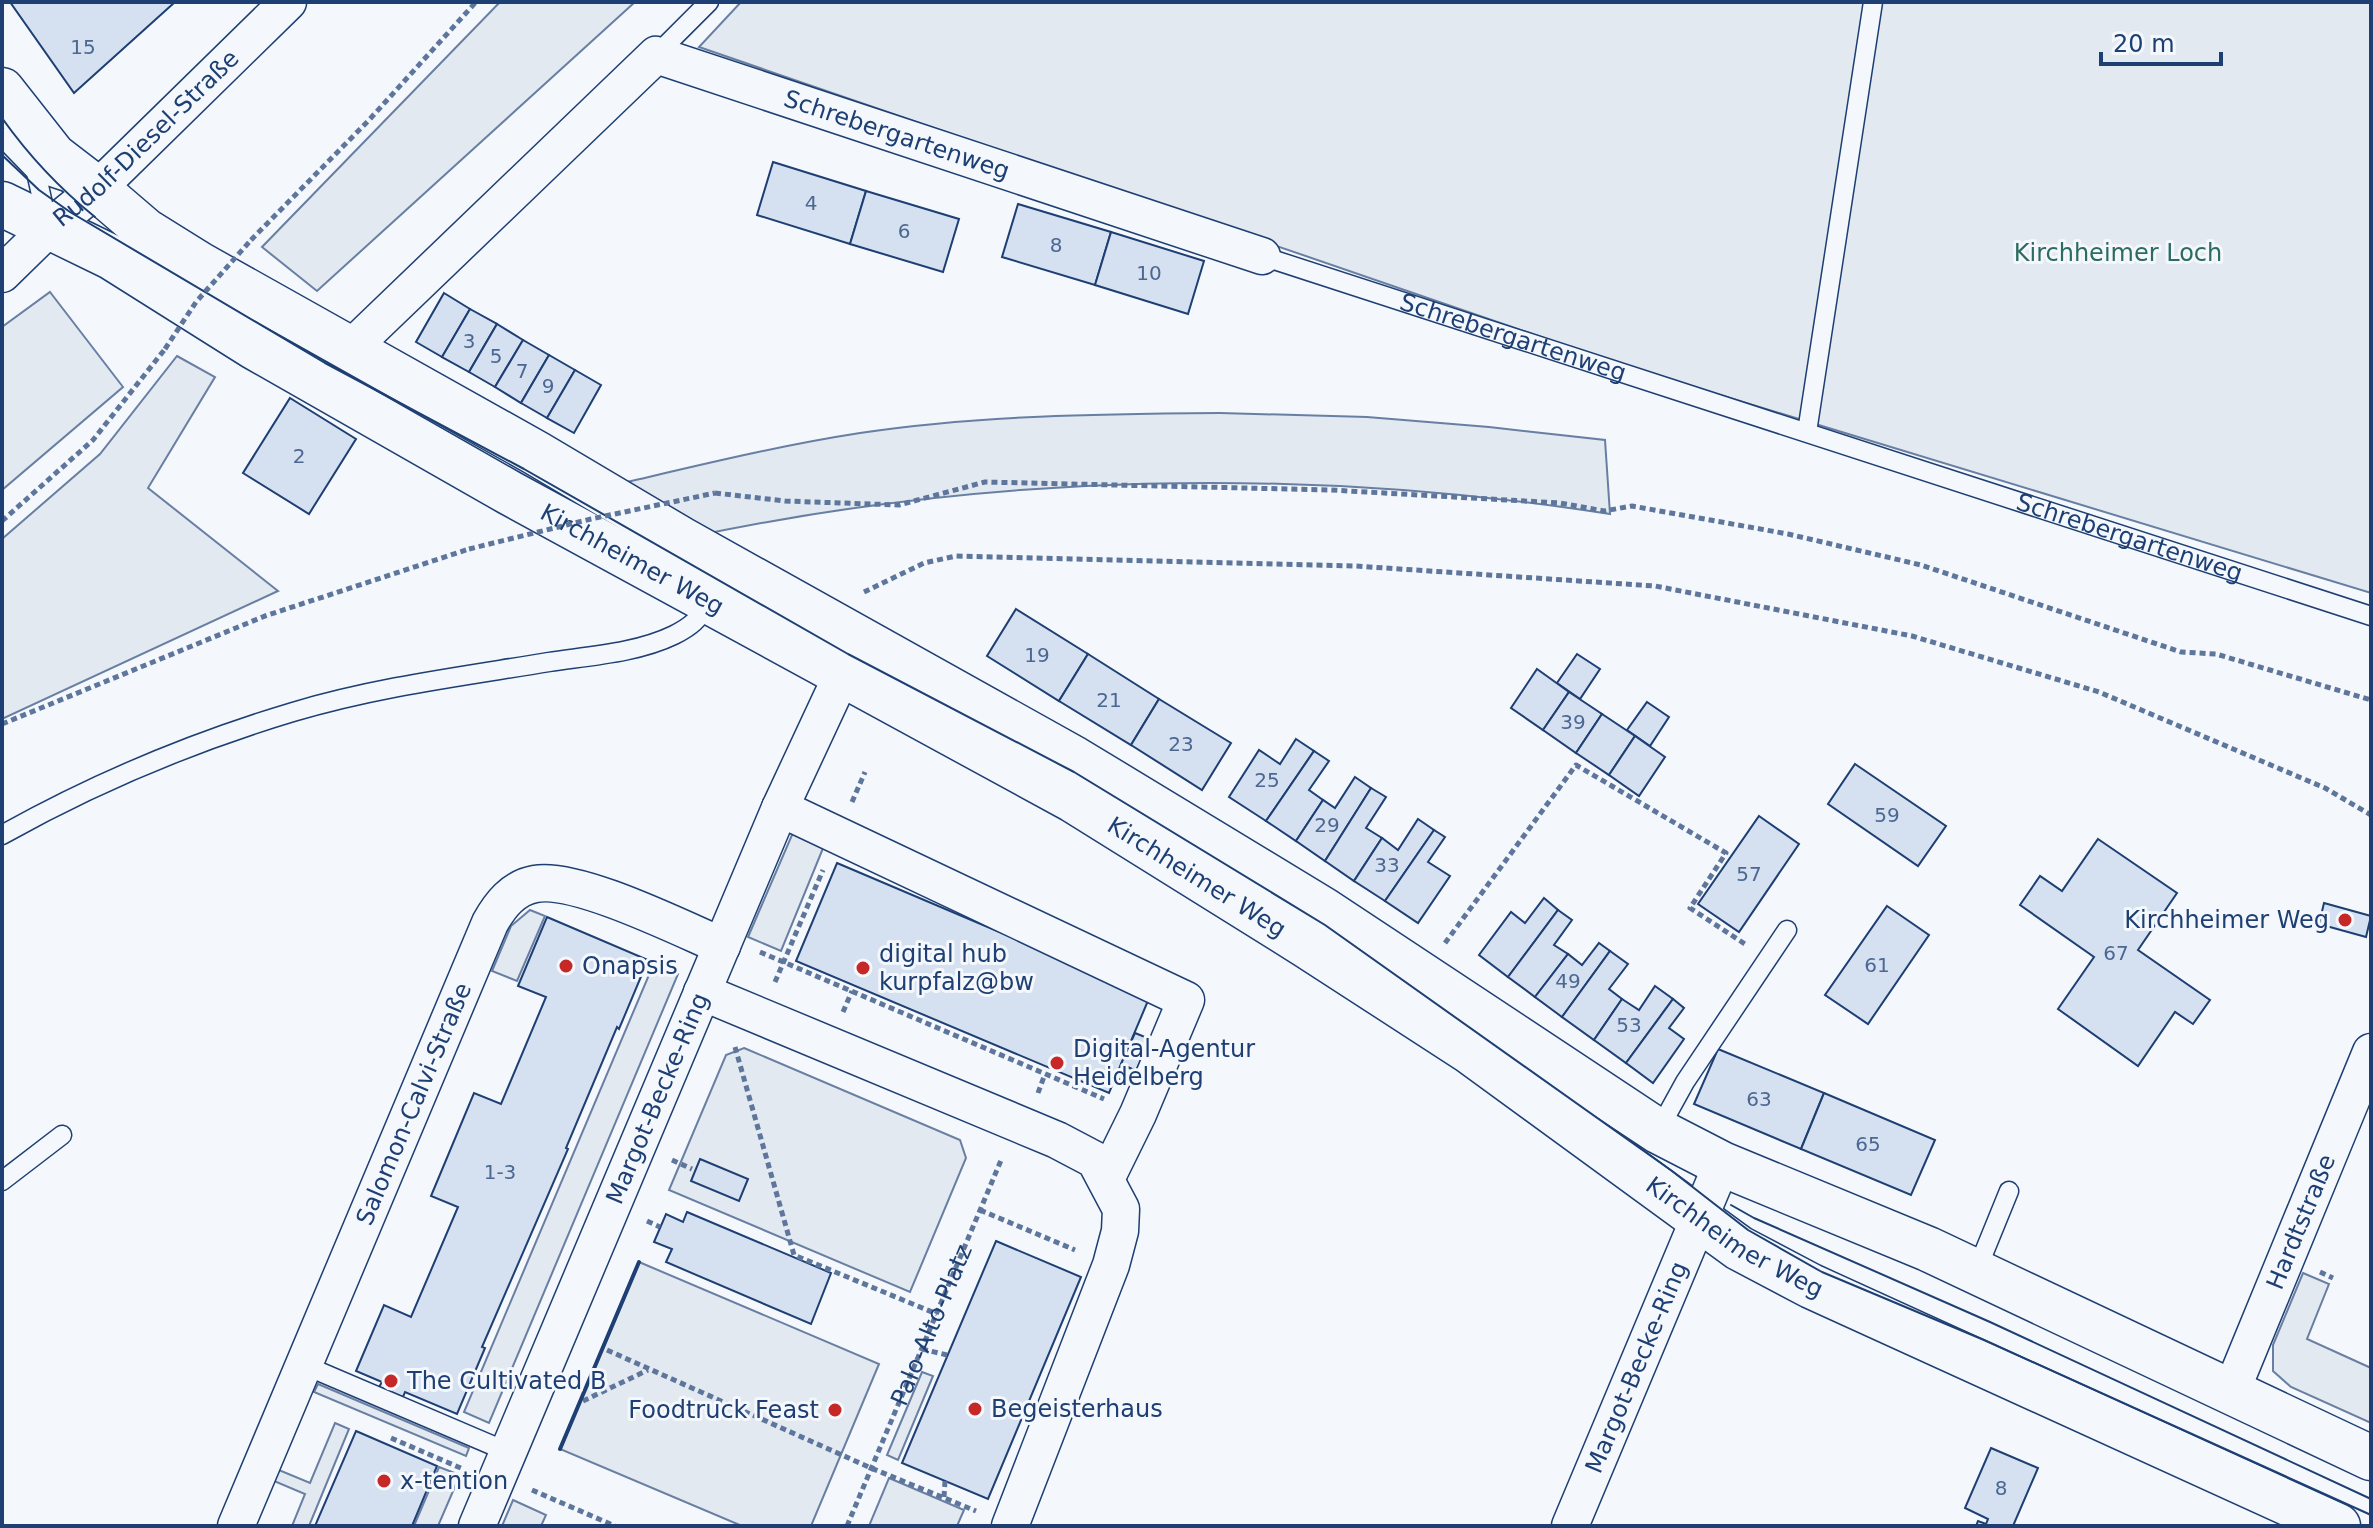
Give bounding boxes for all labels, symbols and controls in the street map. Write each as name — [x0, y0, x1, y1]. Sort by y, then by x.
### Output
scale bar — [2101, 16, 2221, 66]
text: 20 m — [2113, 30, 2175, 58]
house number: 15 — [70, 35, 96, 59]
street label: Rudolf-Diesel-Straße — [48, 44, 245, 233]
street label: Schrebergartenweg — [780, 84, 1013, 185]
house number: 4 — [805, 191, 817, 215]
house number: 6 — [898, 219, 910, 243]
house number: 8 — [1050, 233, 1062, 257]
park label: Kirchheimer Loch — [2014, 239, 2222, 267]
house number: 10 — [1136, 261, 1162, 285]
street label: Schrebergartenweg — [1396, 288, 1630, 387]
house number: 3 — [463, 329, 475, 353]
house number: 5 — [490, 344, 502, 368]
house number: 7 — [516, 359, 528, 383]
house number: 9 — [542, 374, 554, 398]
house number: 2 — [293, 444, 305, 468]
street label: Schrebergartenweg — [2013, 488, 2246, 587]
street label: Kirchheimer Weg — [536, 498, 729, 621]
house number: 19 — [1024, 643, 1050, 667]
house number: 21 — [1096, 688, 1122, 712]
house number: 39 — [1560, 710, 1586, 734]
house number: 23 — [1168, 732, 1194, 756]
house number: 25 — [1254, 768, 1280, 792]
house number: 59 — [1874, 803, 1900, 827]
street label: Kirchheimer Weg — [1102, 811, 1291, 943]
house number: 29 — [1314, 813, 1340, 837]
house number: 33 — [1374, 853, 1400, 877]
house number: 57 — [1736, 862, 1762, 886]
place label: Kirchheimer Weg — [2124, 906, 2329, 934]
marker: Kirchheimer Weg — [2336, 911, 2354, 929]
place label: digital hub kurpfalz@bw — [879, 940, 1034, 996]
house number: 67 — [2103, 941, 2129, 965]
place label: Onapsis — [582, 952, 678, 980]
house number: 61 — [1864, 953, 1890, 977]
marker: Onapsis — [557, 957, 575, 975]
marker: digital hub kurpfalz@bw — [854, 959, 872, 977]
house number: 49 — [1555, 969, 1581, 993]
street label: Salomon-Calvi-Straße — [350, 979, 477, 1229]
street label: Margot-Becke-Ring — [600, 989, 714, 1208]
house number: 53 — [1616, 1013, 1642, 1037]
place label: Digital-Agentur Heidelberg — [1073, 1035, 1255, 1091]
marker: Digital-Agentur Heidelberg — [1048, 1054, 1066, 1072]
house number: 63 — [1746, 1087, 1772, 1111]
house number: 65 — [1855, 1132, 1881, 1156]
street label: Hardtstraße — [2261, 1150, 2341, 1293]
house number: 1-3 — [484, 1160, 516, 1184]
street label: Kirchheimer Weg — [1641, 1171, 1828, 1304]
street label: Palo-Alto-Platz — [885, 1240, 978, 1410]
street label: Margot-Becke-Ring — [1580, 1257, 1693, 1477]
place label: The Cultivated B — [406, 1367, 606, 1395]
marker: The Cultivated B — [382, 1372, 400, 1390]
place label: Begeisterhaus — [991, 1395, 1163, 1423]
place label: Foodtruck Feast — [628, 1396, 819, 1424]
marker: Begeisterhaus — [966, 1400, 984, 1418]
marker: Foodtruck Feast — [826, 1401, 844, 1419]
place label: x-tention — [400, 1467, 508, 1495]
marker: x-tention — [375, 1472, 393, 1490]
house number: 8 — [1995, 1476, 2007, 1500]

